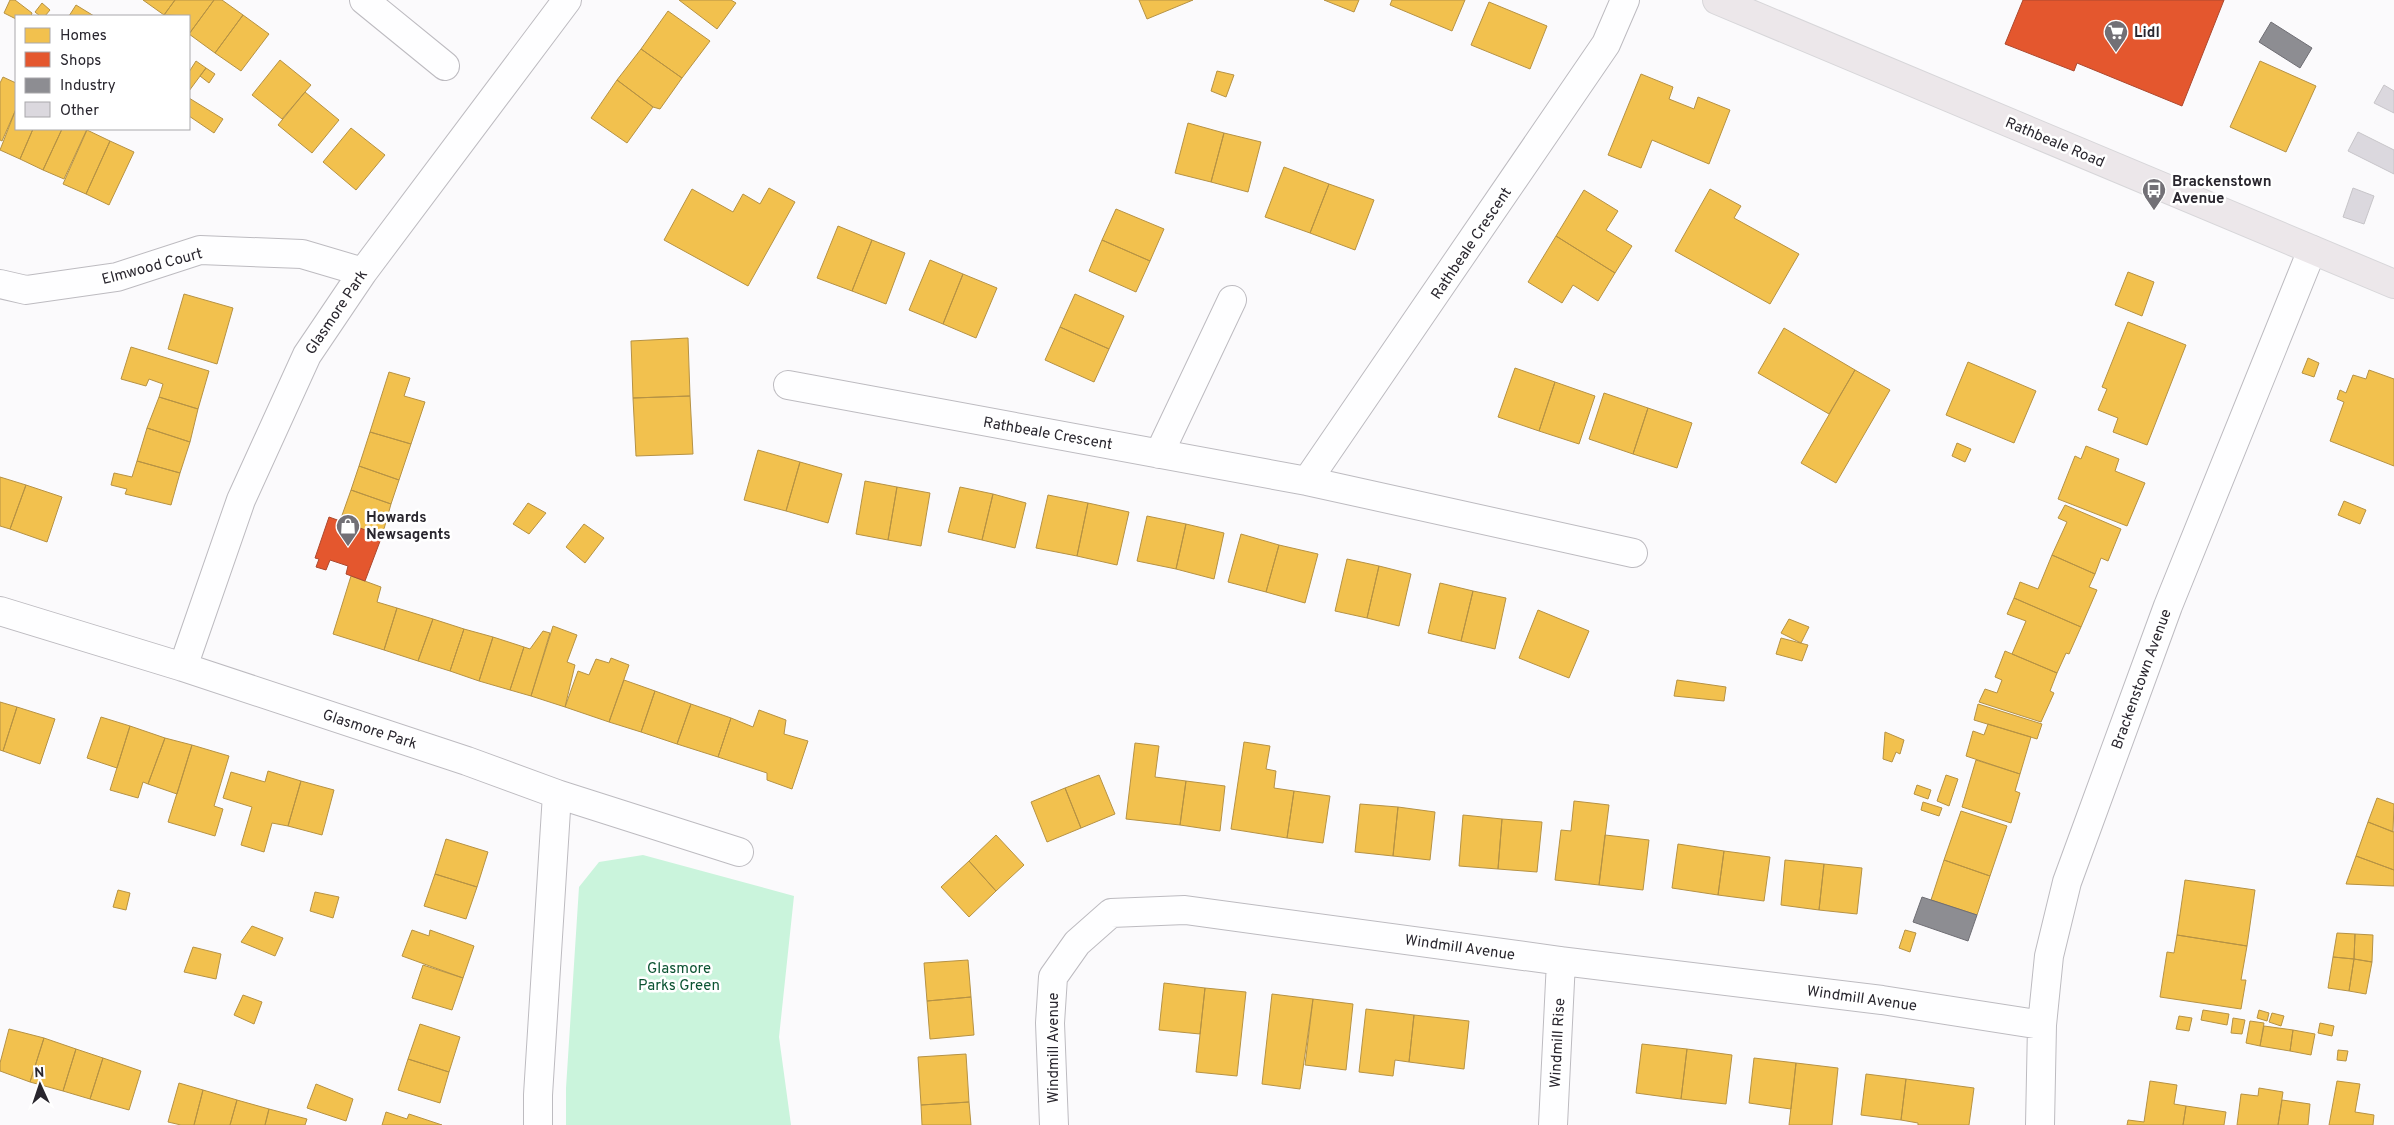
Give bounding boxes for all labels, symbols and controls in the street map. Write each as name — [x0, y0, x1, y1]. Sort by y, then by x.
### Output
legend — [15, 15, 190, 130]
supermarket icon: Lidl — [2103, 19, 2129, 53]
place label: Lidl — [2134, 24, 2160, 43]
text: Homes — [60, 27, 107, 46]
text: Shops — [60, 52, 101, 71]
text: Industry — [60, 77, 116, 96]
text: Other — [60, 102, 99, 121]
street label: Rathbeale Road — [2002, 114, 2107, 173]
place label: Brackenstown Avenue — [2172, 173, 2272, 209]
bus stop icon: Brackenstown Avenue — [2141, 177, 2167, 211]
street label: Rathbeale Crescent — [1428, 184, 1517, 303]
street label: Elmwood Court — [100, 245, 205, 290]
street label: Glasmore Park — [302, 267, 373, 359]
street label: Rathbeale Crescent — [982, 414, 1114, 455]
place label: Howards Newsagents — [366, 509, 451, 545]
shop icon: Howards Newsagents — [335, 513, 361, 547]
street label: Brackenstown Avenue — [2108, 607, 2177, 752]
street label: Glasmore Park — [320, 706, 419, 755]
street label: Windmill Avenue — [1404, 931, 1516, 966]
park label: Glasmore Parks Green — [638, 960, 720, 996]
street label: Windmill Avenue — [1806, 982, 1918, 1017]
street label: Windmill Avenue — [1045, 993, 1064, 1103]
street label: Windmill Rise — [1547, 998, 1570, 1089]
north arrow — [15, 1060, 65, 1110]
text: N — [34, 1065, 45, 1082]

